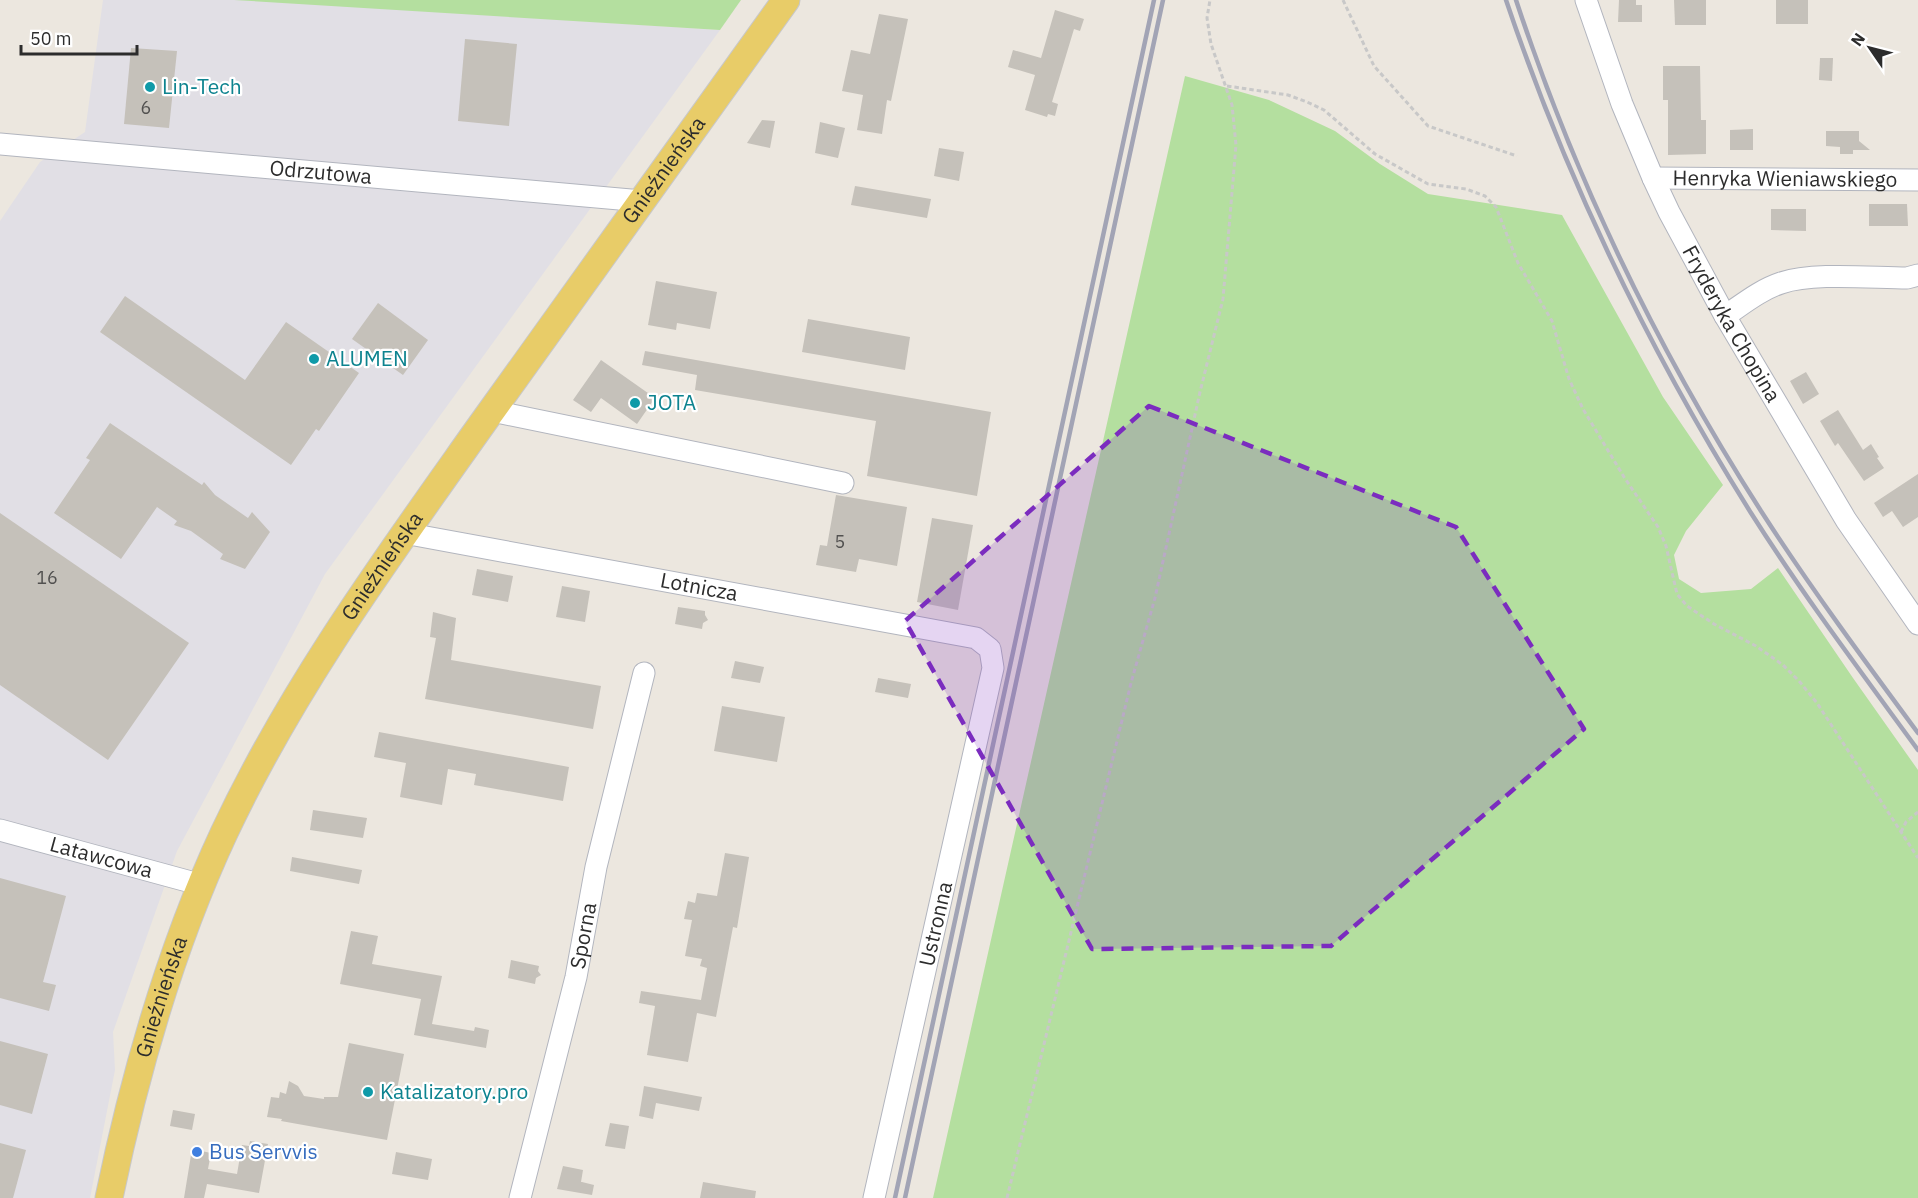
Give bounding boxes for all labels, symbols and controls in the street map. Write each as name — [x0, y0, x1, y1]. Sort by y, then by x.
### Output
scale bar — [21, 18, 136, 56]
north arrow — [1840, 18, 1900, 78]
text: 50 m — [30, 27, 72, 50]
text: N — [1846, 29, 1869, 50]
place label: Lin-Tech — [162, 72, 242, 100]
marker: Lin-Tech — [143, 80, 157, 94]
house number: 6 — [141, 96, 151, 119]
street label: Gnieźnieńska — [615, 110, 711, 229]
street label: Odrzutowa — [268, 153, 373, 190]
street label: Henryka Wieniawskiego — [1673, 163, 1897, 193]
street label: Fryderyka Chopina — [1677, 240, 1788, 407]
place label: ALUMEN — [326, 344, 408, 372]
marker: ALUMEN — [307, 352, 321, 366]
place label: JOTA — [647, 388, 696, 416]
marker: JOTA — [628, 396, 642, 410]
street label: Gnieźnieńska — [334, 506, 429, 626]
house number: 5 — [835, 530, 845, 553]
street label: Lotnicza — [658, 565, 740, 607]
house number: 16 — [36, 566, 58, 589]
street label: Latawcowa — [47, 829, 156, 884]
street label: Ustronna — [912, 879, 958, 969]
street label: Sporna — [563, 900, 602, 971]
street label: Gnieźnieńska — [128, 932, 193, 1061]
place label: Katalizatory.pro — [380, 1077, 528, 1105]
marker: Katalizatory.pro — [361, 1085, 375, 1099]
place label: Bus Servvis — [209, 1137, 318, 1165]
marker: Bus Servvis — [190, 1145, 204, 1159]

